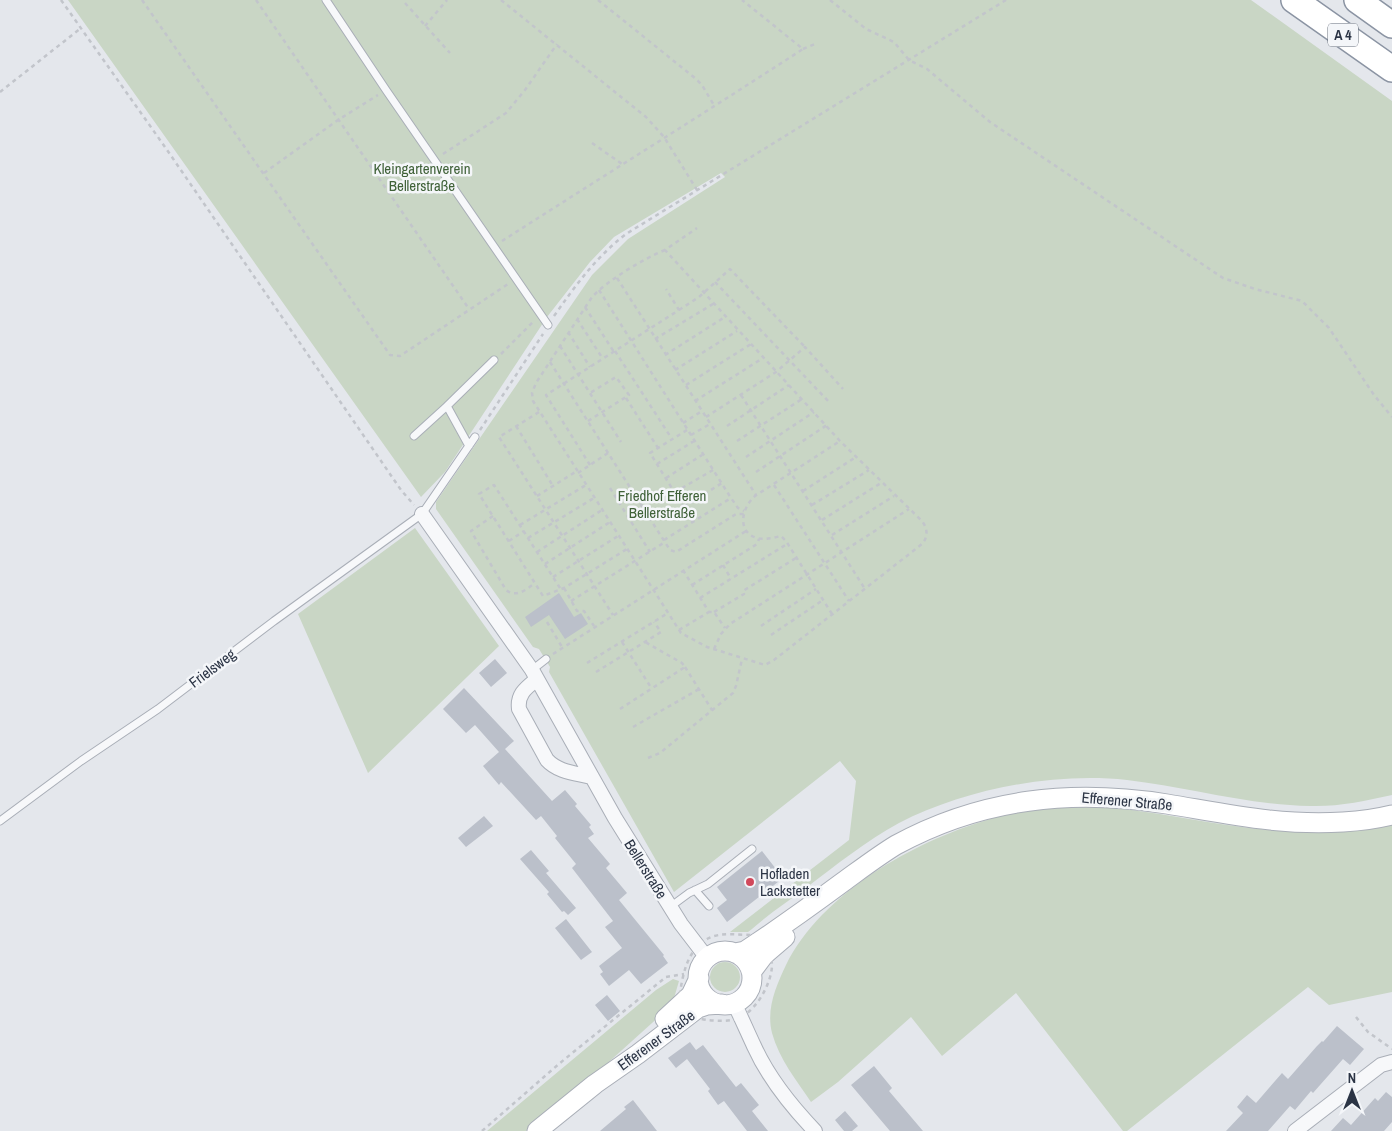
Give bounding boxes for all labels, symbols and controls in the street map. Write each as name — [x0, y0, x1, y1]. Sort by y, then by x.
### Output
road number: A 4 — [1328, 24, 1358, 46]
park label: Kleingartenverein Bellerstraße — [373, 158, 471, 196]
park label: Friedhof Efferen Bellerstraße — [618, 485, 706, 523]
street label: Frielsweg — [184, 643, 240, 692]
street label: Efferener Straße — [1081, 787, 1173, 815]
street label: Bellerstraße — [620, 835, 673, 903]
place label: Hofladen Lackstetter — [760, 863, 820, 901]
marker: Hofladen Lackstetter — [744, 876, 756, 888]
street label: Efferener Straße — [613, 1005, 699, 1075]
north arrow — [1327, 1066, 1377, 1116]
text: N — [1348, 1069, 1356, 1087]

